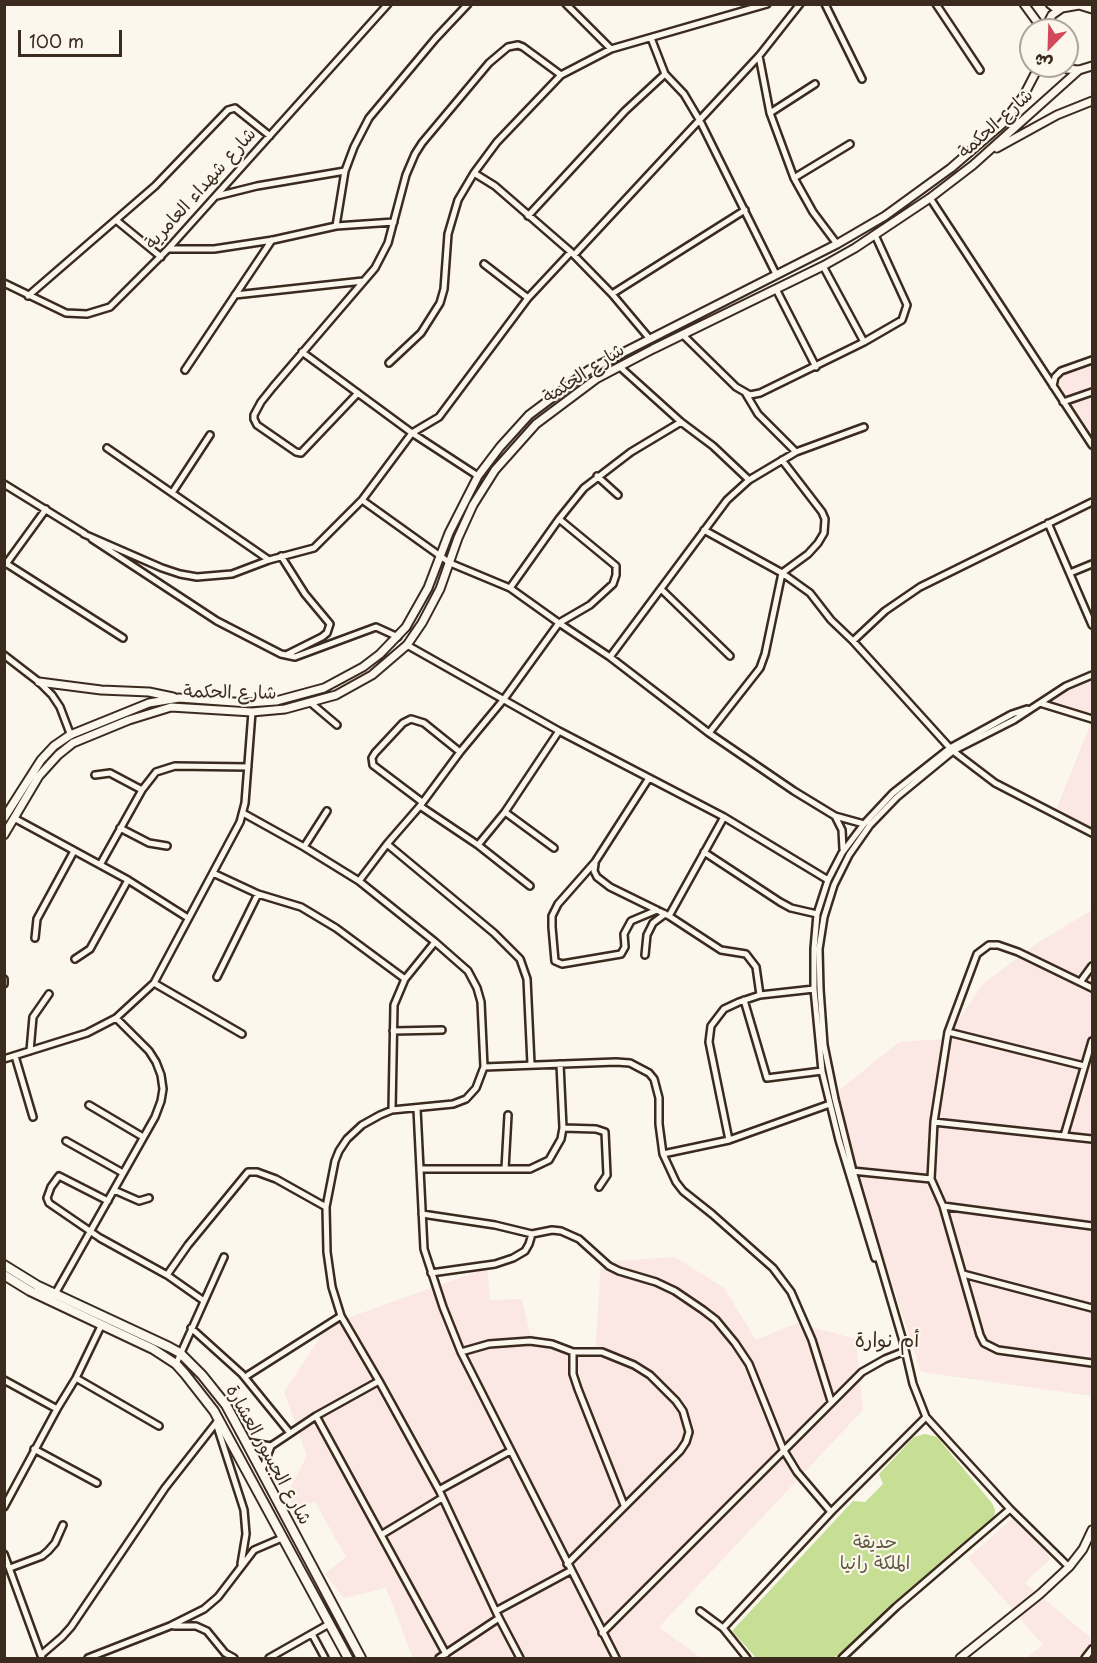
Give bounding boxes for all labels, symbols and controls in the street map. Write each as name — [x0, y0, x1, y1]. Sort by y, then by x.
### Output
scale bar — [21, 18, 124, 56]
north arrow — [1019, 18, 1079, 78]
text: 100 m — [29, 27, 84, 54]
text: ش — [1030, 48, 1056, 77]
street label: شارع الحكمة — [954, 85, 1038, 163]
street label: شارع شهداء العامرية — [141, 124, 261, 254]
street label: شارع الحكمة — [539, 340, 629, 408]
street label: شارع الحكمة — [183, 681, 277, 705]
district label: أم نوارة — [855, 1329, 919, 1353]
street label: شارع الجسور العشارة — [221, 1381, 315, 1529]
park label: حديقة الملكة رانيا — [840, 1532, 910, 1574]

